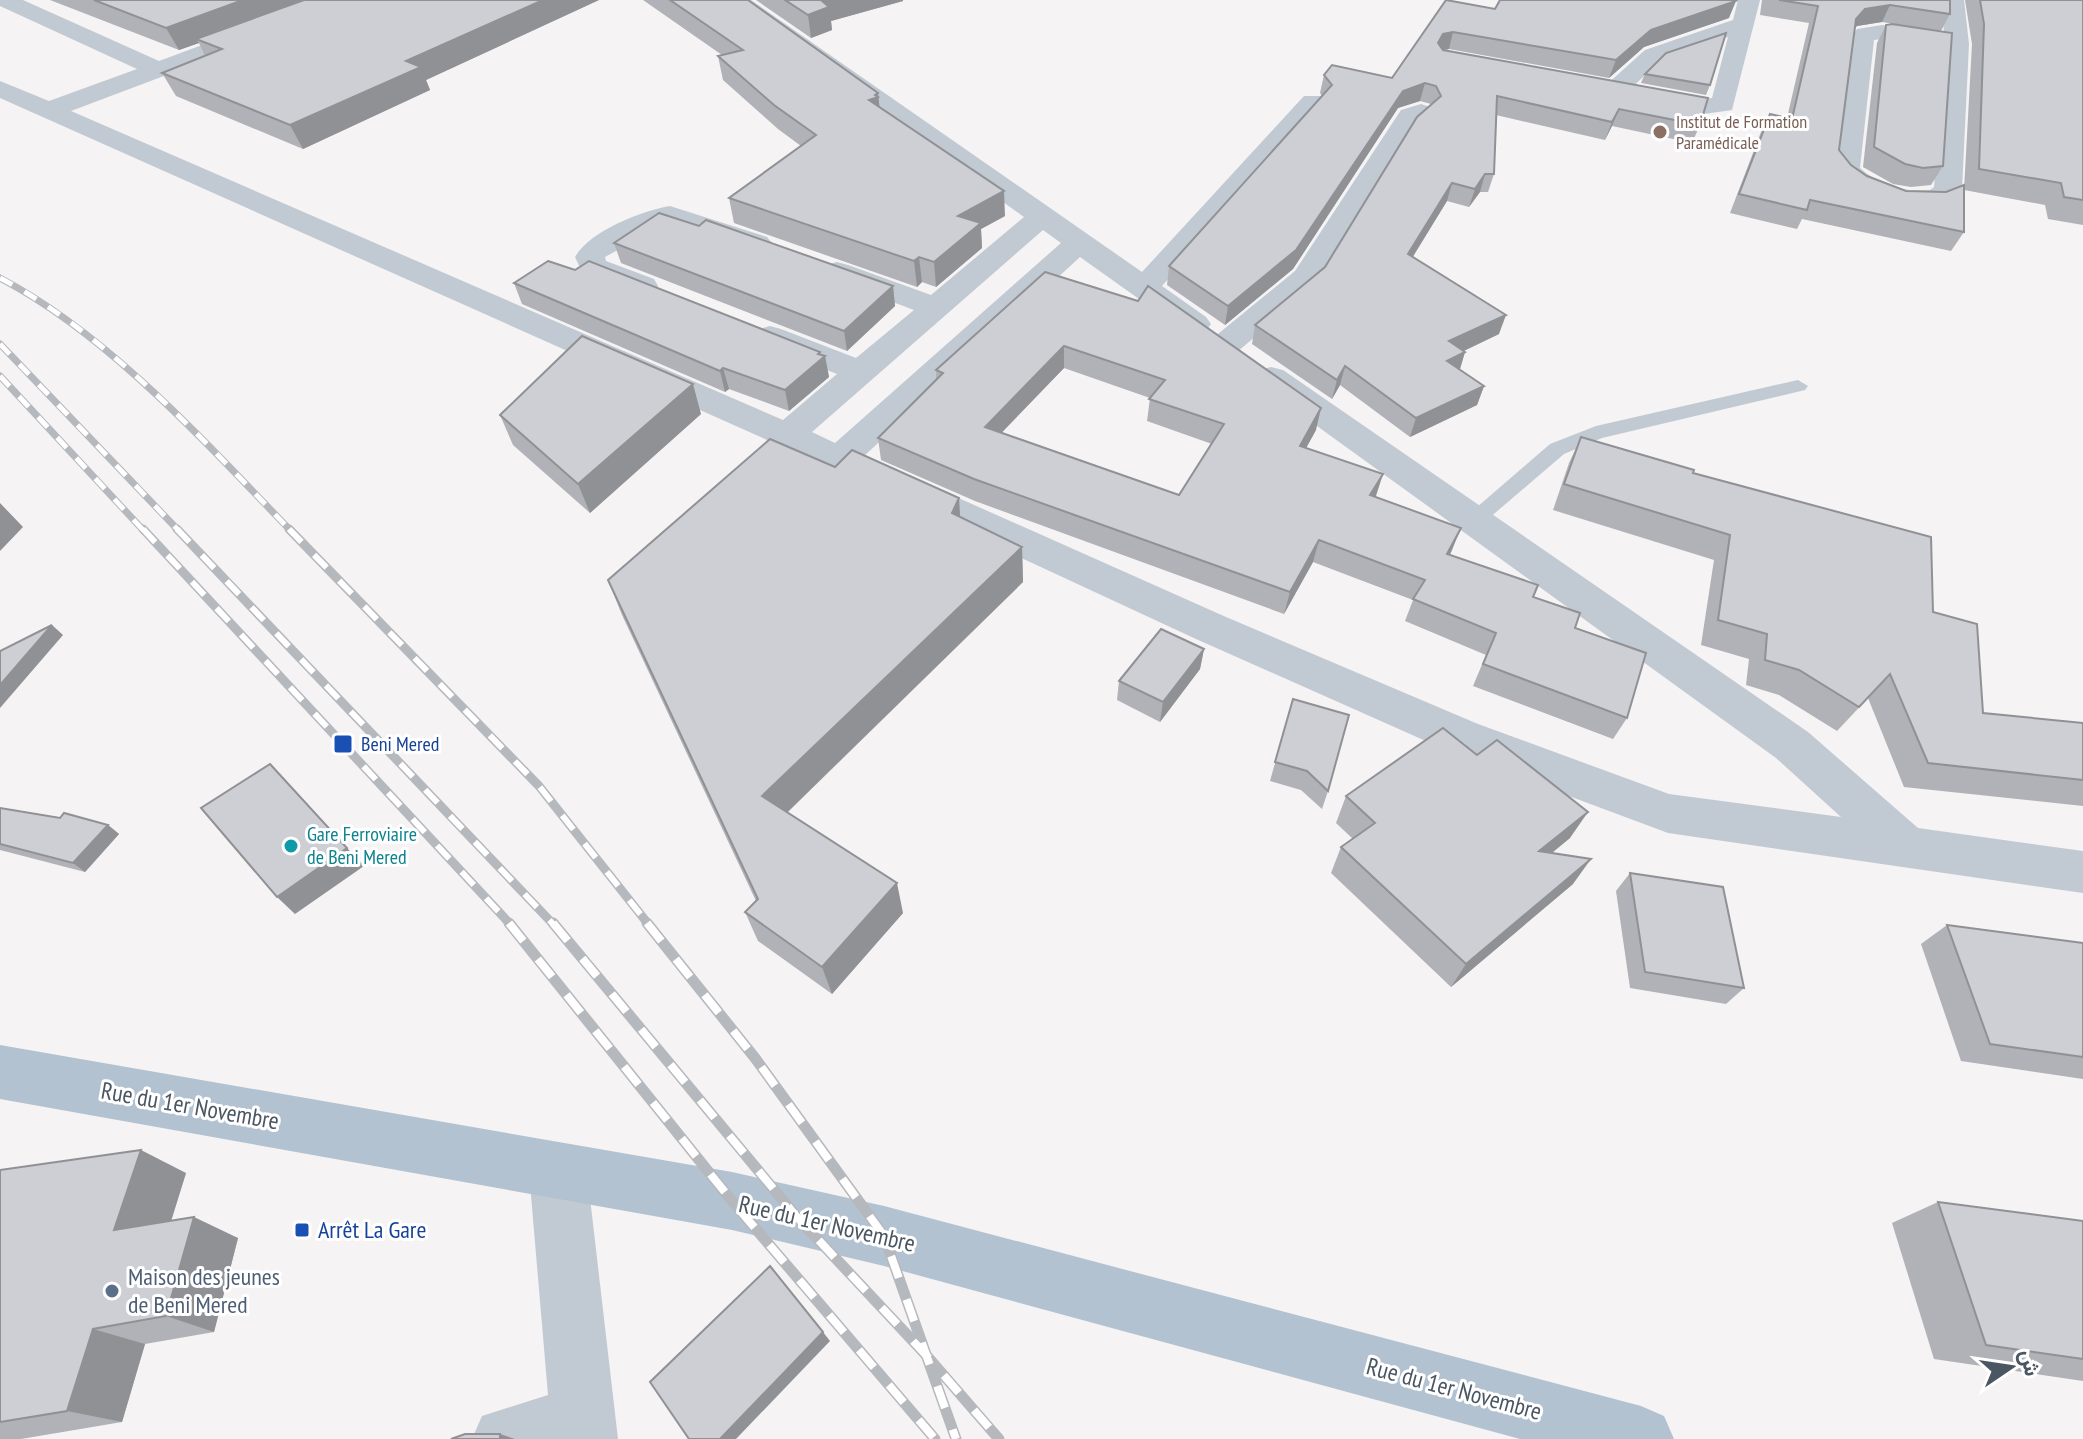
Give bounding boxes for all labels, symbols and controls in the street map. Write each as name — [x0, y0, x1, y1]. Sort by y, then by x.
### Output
place label: Institut de Formation Paramédicale — [1676, 110, 1807, 154]
marker: Institut de Formation Paramédicale — [1651, 123, 1669, 141]
place label: Beni Mered — [361, 731, 439, 757]
marker: Beni Mered — [332, 733, 354, 755]
place label: Gare Ferroviaire de Beni Mered — [307, 821, 417, 870]
marker: Gare Ferroviaire de Beni Mered — [282, 837, 300, 855]
street label: Rue du 1er Novembre — [99, 1075, 281, 1136]
street label: Rue du 1er Novembre — [736, 1188, 918, 1259]
place label: Arrêt La Gare — [318, 1214, 426, 1245]
marker: Arrêt La Gare — [293, 1221, 311, 1239]
place label: Maison des jeunes de Beni Mered — [128, 1261, 280, 1320]
marker: Maison des jeunes de Beni Mered — [103, 1282, 121, 1300]
north arrow — [1971, 1327, 2051, 1407]
text: ش — [2014, 1346, 2047, 1379]
street label: Rue du 1er Novembre — [1363, 1350, 1545, 1427]

